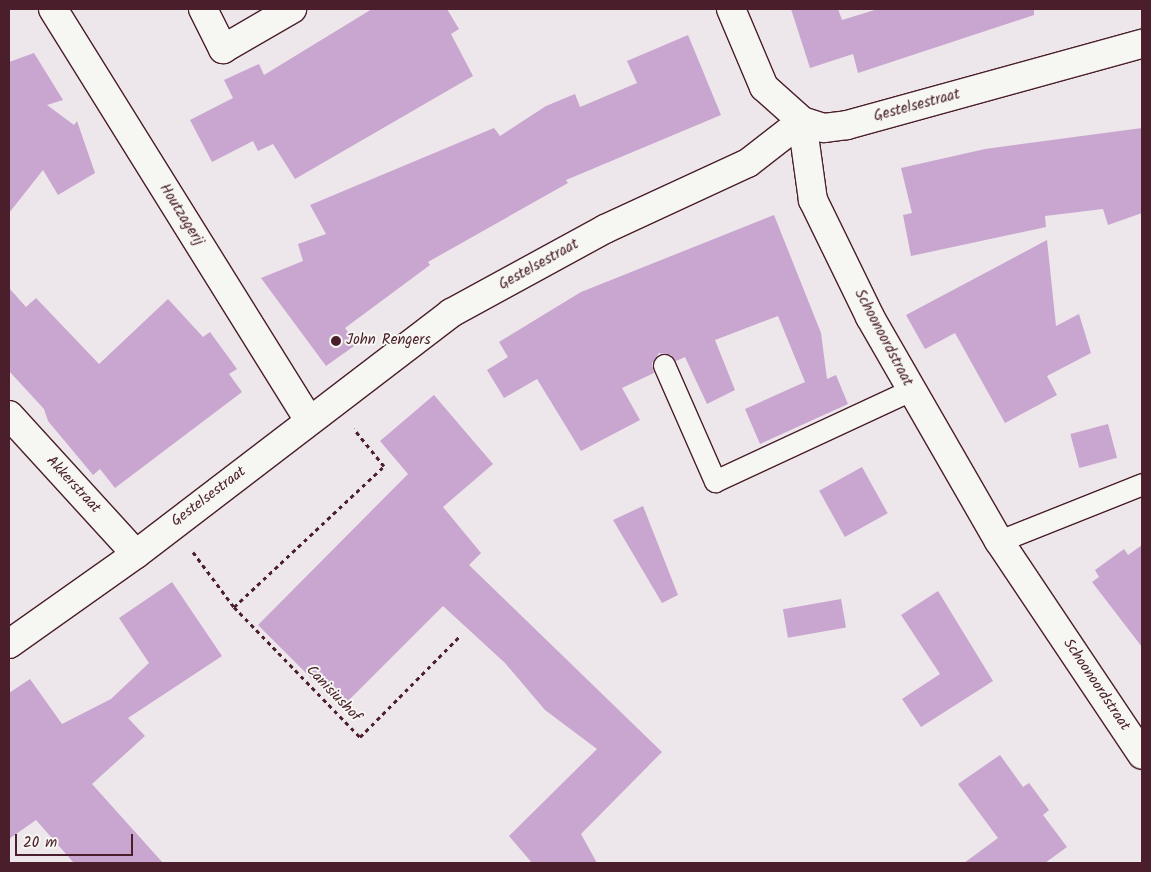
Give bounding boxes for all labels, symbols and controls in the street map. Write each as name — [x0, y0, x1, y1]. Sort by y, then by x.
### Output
street label: Gestelsestraat — [872, 86, 962, 126]
street label: Houtzagerij — [155, 181, 207, 249]
street label: Gestelsestraat — [496, 236, 582, 294]
street label: Schoonoordstraat — [850, 286, 916, 390]
place label: John Rengers — [346, 332, 431, 350]
marker: John Rengers — [330, 335, 342, 347]
street label: Akkerstraat — [42, 453, 104, 517]
street label: Gestelsestraat — [168, 463, 250, 531]
street label: Schoonoordstraat — [1059, 635, 1133, 735]
street label: Canisiushof — [302, 662, 364, 726]
scale bar — [18, 824, 135, 856]
text: 20 m — [23, 831, 57, 855]

